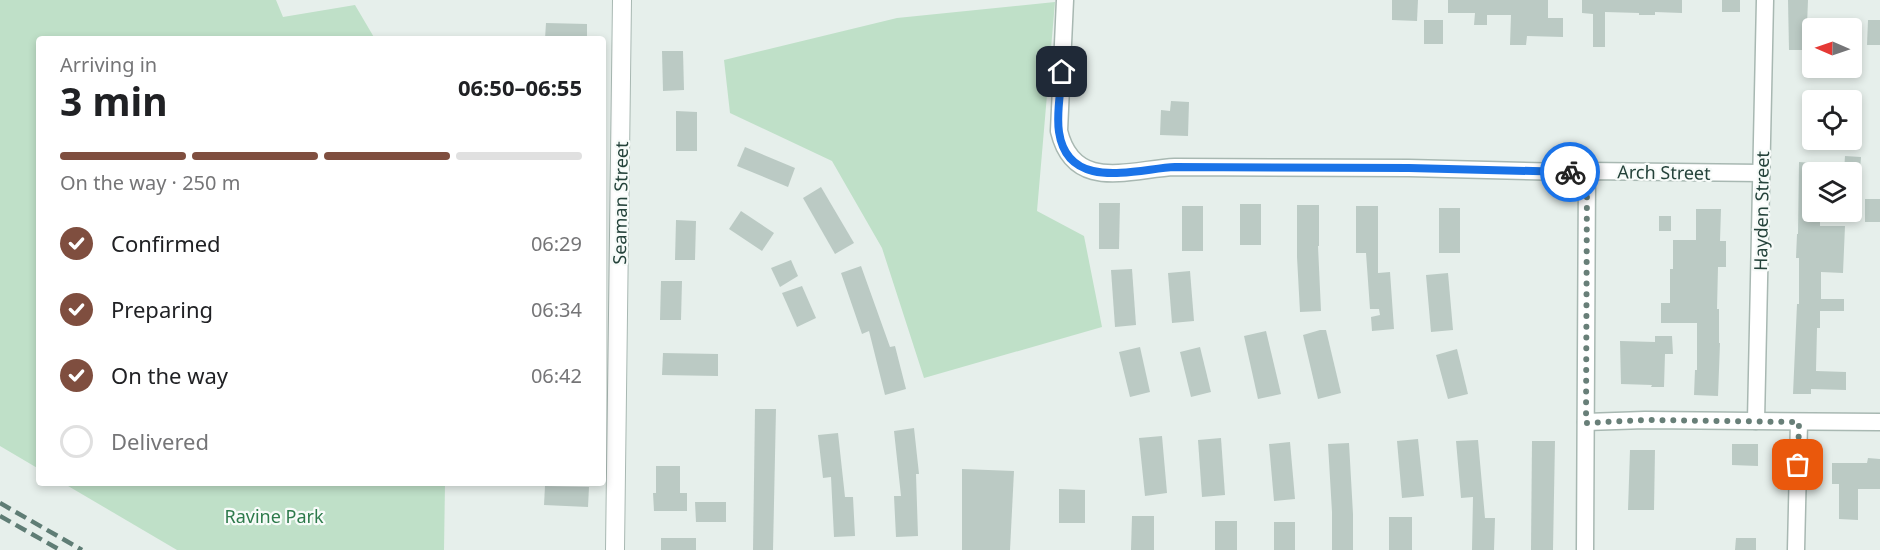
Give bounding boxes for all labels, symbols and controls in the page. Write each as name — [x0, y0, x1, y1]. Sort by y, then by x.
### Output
north arrow — [1802, 18, 1862, 78]
map controls — [1802, 18, 1862, 222]
pin — [1036, 46, 1087, 97]
text: Arriving in — [60, 51, 157, 78]
icon: home — [1045, 55, 1078, 88]
text: 06:50–06:55 — [458, 72, 582, 102]
text: 3 min — [60, 74, 167, 127]
button: locate — [1802, 90, 1862, 150]
street label: Seaman Street — [607, 141, 633, 265]
courier — [1540, 142, 1600, 202]
street label: Hayden Street — [1748, 150, 1774, 271]
icon: bike — [1554, 156, 1587, 189]
street label: Arch Street — [1617, 159, 1711, 185]
button: layers — [1802, 162, 1862, 222]
text: On the way · 250 m — [60, 169, 240, 196]
icon: check — [60, 227, 93, 260]
text: Confirmed — [111, 228, 221, 258]
text: 06:29 — [531, 230, 582, 257]
icon: check — [60, 293, 93, 326]
text: Preparing — [111, 294, 213, 324]
text: 06:34 — [531, 296, 582, 323]
icon: check — [60, 359, 93, 392]
text: On the way — [111, 360, 228, 390]
text: 06:42 — [531, 362, 582, 389]
text: Delivered — [111, 426, 209, 456]
pin — [1772, 439, 1823, 490]
icon: bag — [1781, 448, 1814, 481]
park label: Ravine Park — [224, 504, 324, 528]

